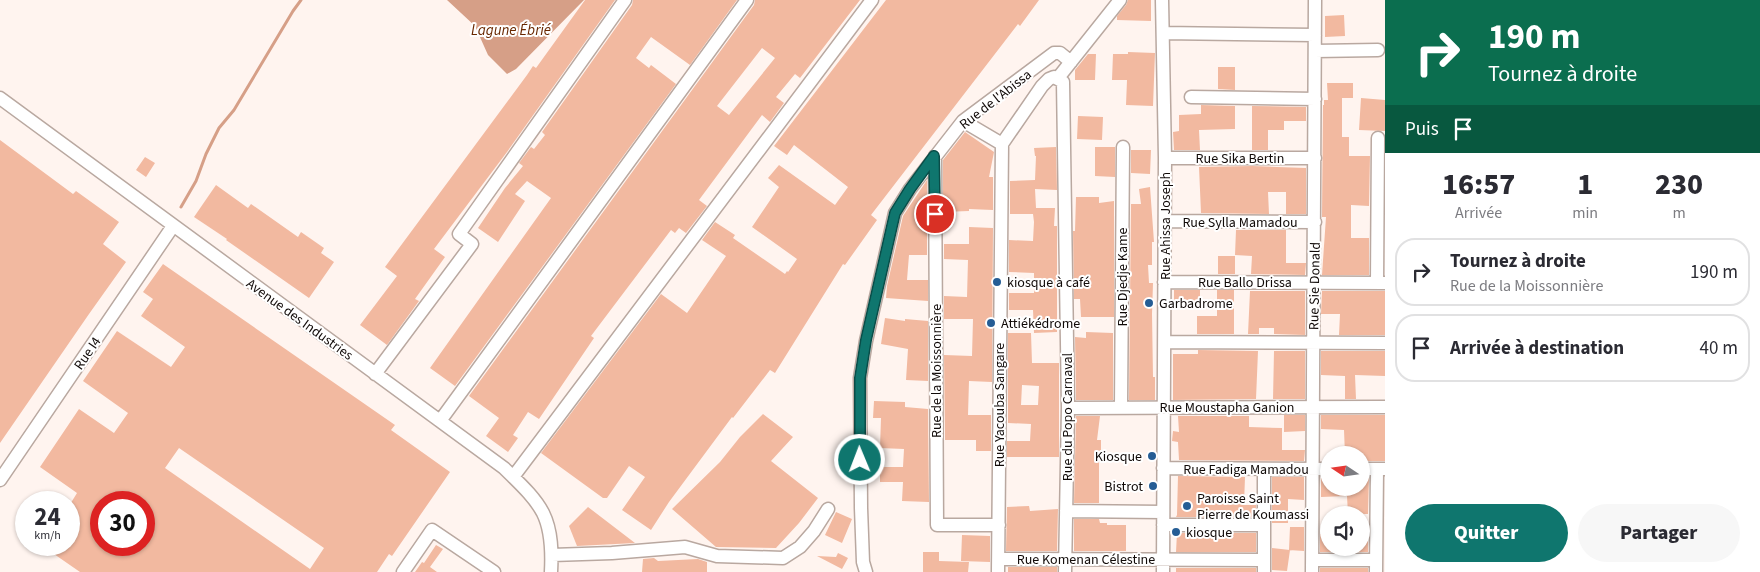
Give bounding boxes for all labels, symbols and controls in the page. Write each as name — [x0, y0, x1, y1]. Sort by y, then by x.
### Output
text: 190 m — [1488, 12, 1580, 62]
water label: Lagune Ébrié — [471, 20, 552, 41]
icon: right — [1405, 20, 1470, 85]
text: Tournez à droite — [1488, 58, 1637, 90]
street label: Rue de l'Abissa — [955, 65, 1036, 134]
icon: arrive — [1449, 115, 1477, 143]
text: Puis — [1405, 116, 1439, 143]
street label: Rue Sika Bertin — [1196, 149, 1284, 169]
text: 16:57 — [1442, 163, 1515, 206]
text: 1 — [1577, 163, 1593, 206]
text: 230 — [1655, 163, 1703, 206]
street label: Rue Ahissa Joseph — [1156, 172, 1176, 280]
pin — [914, 193, 956, 235]
icon: arrive — [921, 200, 949, 228]
text: Arrivée — [1455, 202, 1502, 224]
text: min — [1572, 202, 1598, 224]
text: m — [1672, 202, 1686, 224]
street label: Rue Sylla Mamadou — [1182, 213, 1298, 233]
street label: Rue Djedje Kame — [1113, 227, 1133, 327]
street label: Rue Sie Donald — [1304, 242, 1326, 330]
text: Tournez à droite — [1450, 248, 1586, 275]
icon: right — [1407, 258, 1435, 286]
text: 190 m — [1690, 259, 1738, 286]
place label: kiosque à café — [1007, 273, 1090, 293]
street label: Rue Ballo Drissa — [1198, 273, 1292, 293]
street label: Avenue des Industries — [242, 274, 357, 365]
text: Rue de la Moissonnière — [1450, 275, 1603, 297]
marker: kiosque à café — [991, 276, 1003, 288]
place label: Garbadrome — [1159, 294, 1233, 314]
marker: Garbadrome — [1143, 297, 1155, 309]
street label: Rue de la Moissonnière — [927, 304, 947, 438]
place label: Attiékédrome — [1001, 314, 1080, 334]
marker: Attiékédrome — [985, 317, 997, 329]
street label: Rue I4 — [69, 333, 106, 374]
icon: arrive — [1407, 334, 1435, 362]
text: Arrivée à destination — [1450, 335, 1624, 362]
text: 40 m — [1700, 335, 1738, 362]
street label: Rue Yacouba Sangare — [990, 343, 1010, 467]
street label: Rue du Popo Carnaval — [1058, 352, 1078, 481]
street label: Rue Moustapha Ganion — [1159, 398, 1295, 418]
position arrow — [833, 433, 885, 485]
north arrow — [1320, 446, 1370, 496]
map controls — [1320, 446, 1370, 556]
place label: Kiosque — [1095, 447, 1142, 467]
marker: Kiosque — [1146, 450, 1158, 462]
street label: Rue Fadiga Mamadou — [1183, 460, 1309, 480]
place label: Bistrot — [1104, 477, 1143, 497]
marker: Bistrot — [1147, 480, 1159, 492]
place label: Paroisse Saint Pierre de Koumassi — [1197, 489, 1309, 525]
speed limit sign: 30 — [90, 491, 155, 556]
text: 24 — [34, 499, 61, 535]
marker: Paroisse Saint Pierre de Koumassi — [1181, 500, 1193, 512]
button: Quitter — [1405, 504, 1568, 562]
button: Partager — [1578, 504, 1740, 562]
button: sound — [1320, 506, 1370, 556]
place label: kiosque — [1186, 523, 1232, 543]
marker: kiosque — [1170, 526, 1182, 538]
text: km/h — [34, 527, 61, 544]
street label: Rue Komenan Célestine — [1017, 550, 1155, 570]

